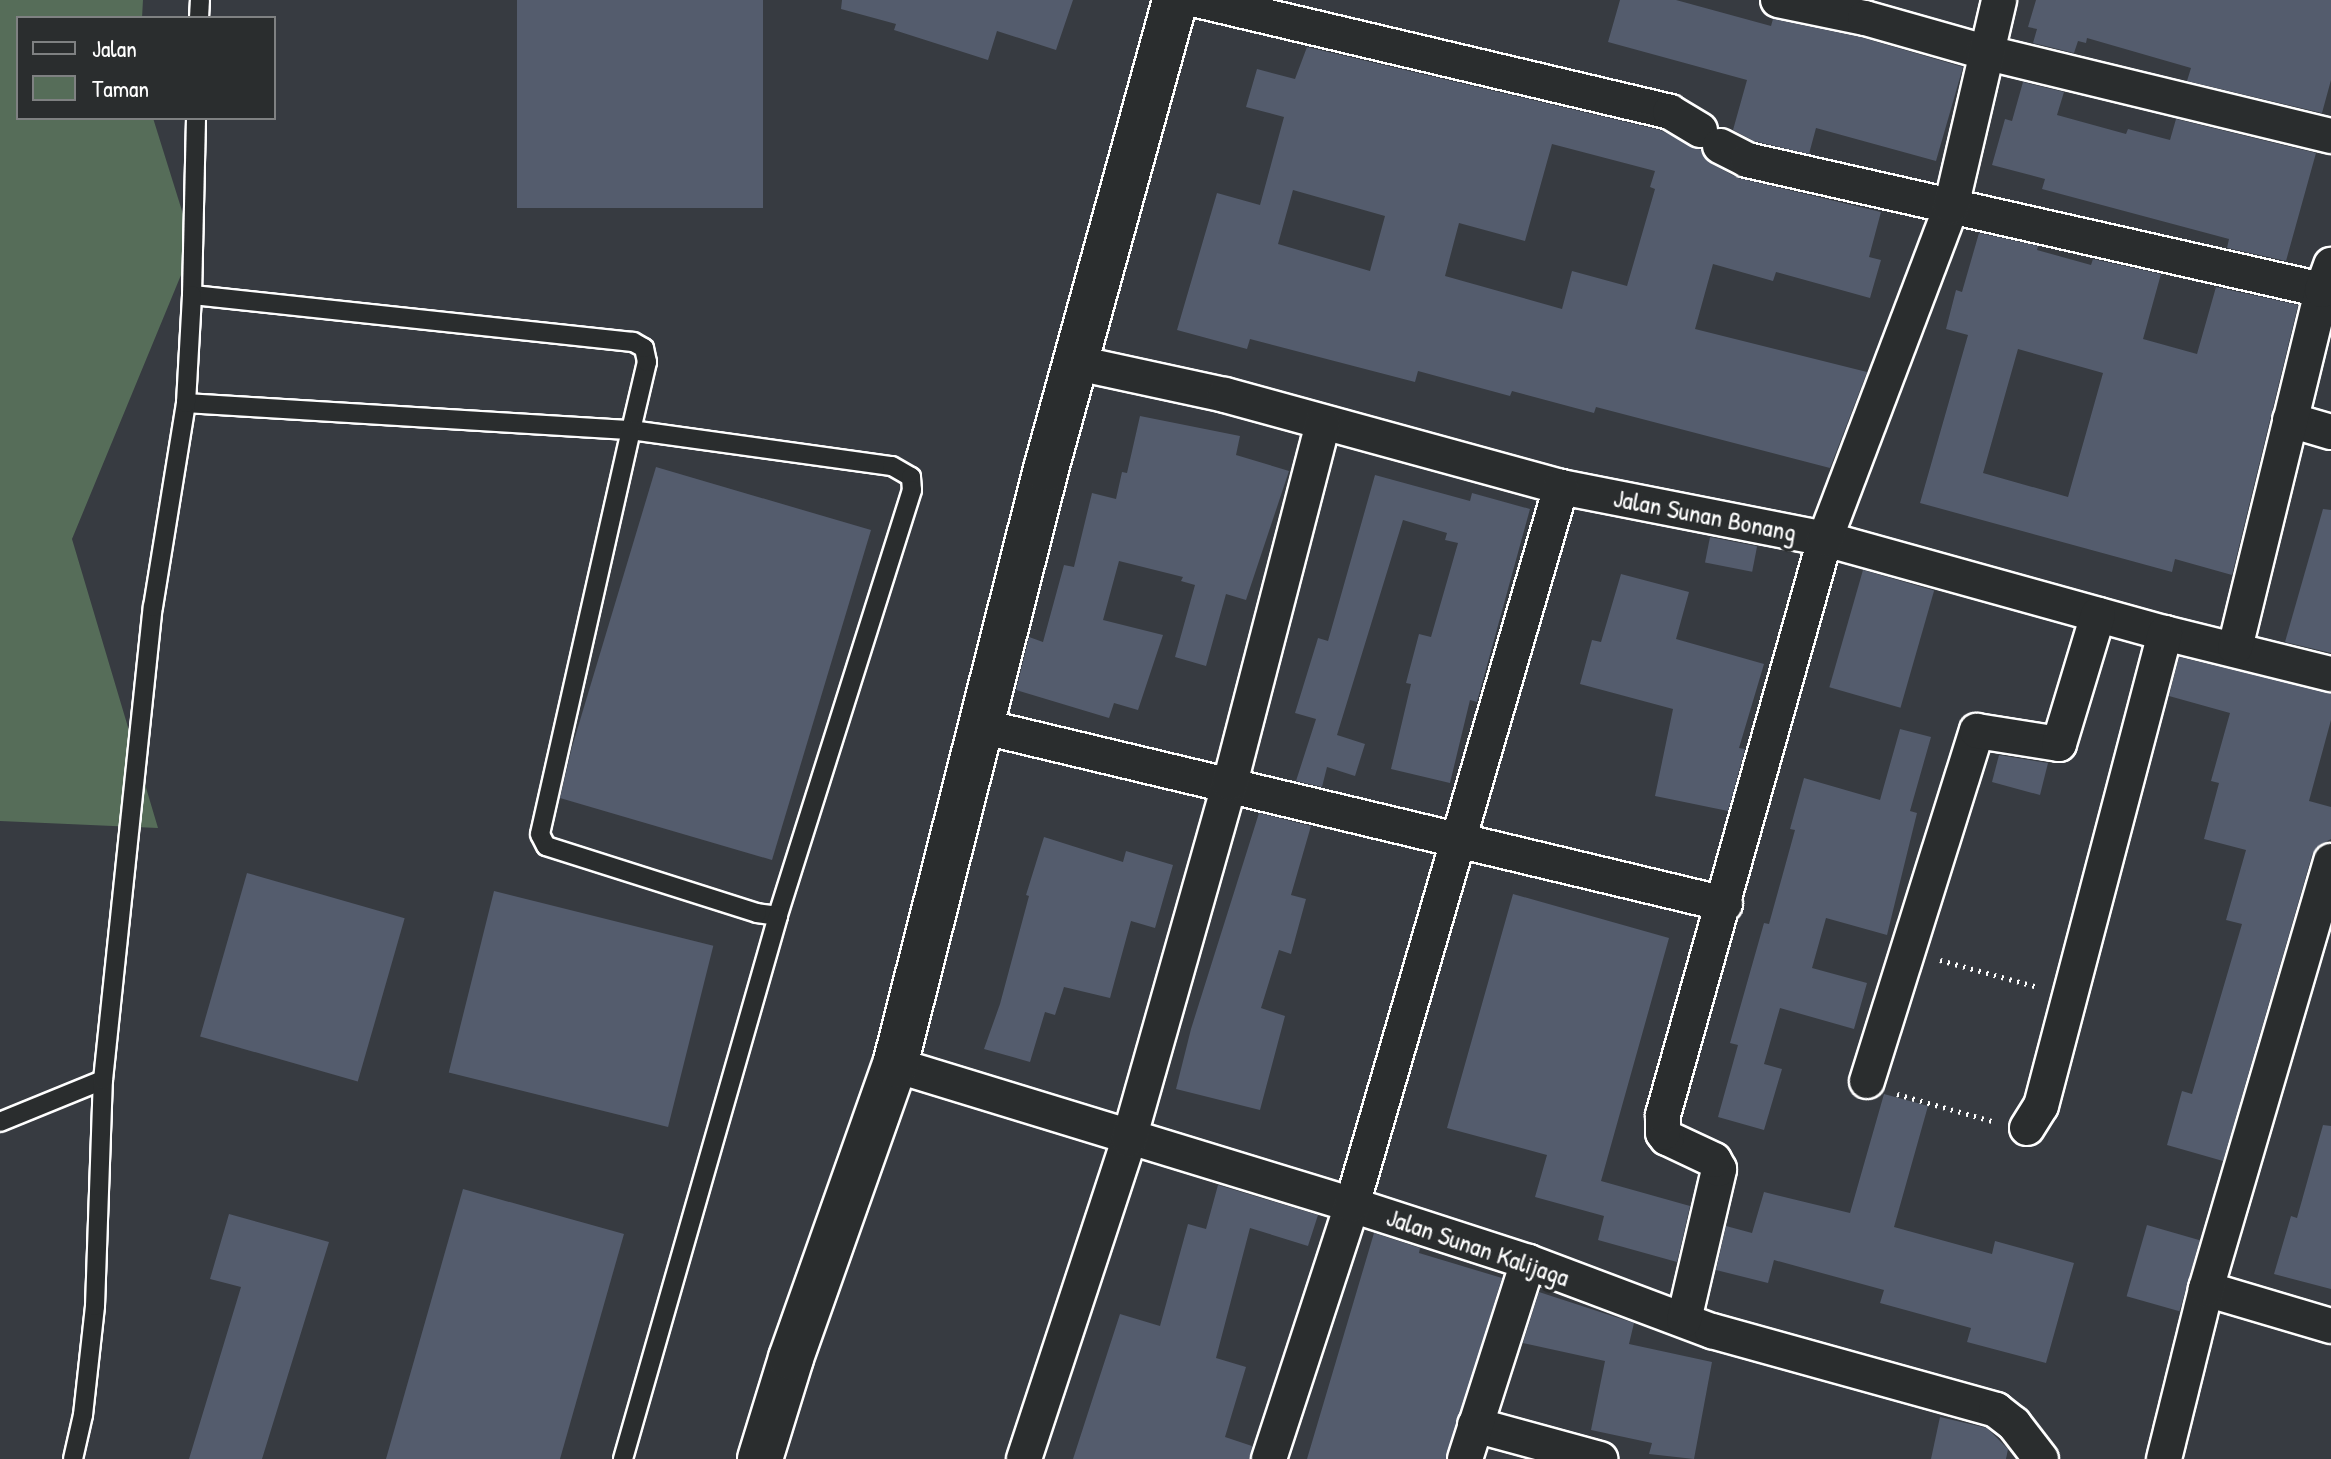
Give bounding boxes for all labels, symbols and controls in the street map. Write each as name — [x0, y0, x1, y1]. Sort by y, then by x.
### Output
legend — [16, 16, 276, 120]
text: Jalan — [92, 32, 137, 64]
text: Taman — [92, 72, 149, 104]
street label: Jalan Sunan Bonang — [1611, 482, 1799, 548]
street label: Jalan Sunan Kalijaga — [1383, 1201, 1573, 1293]

